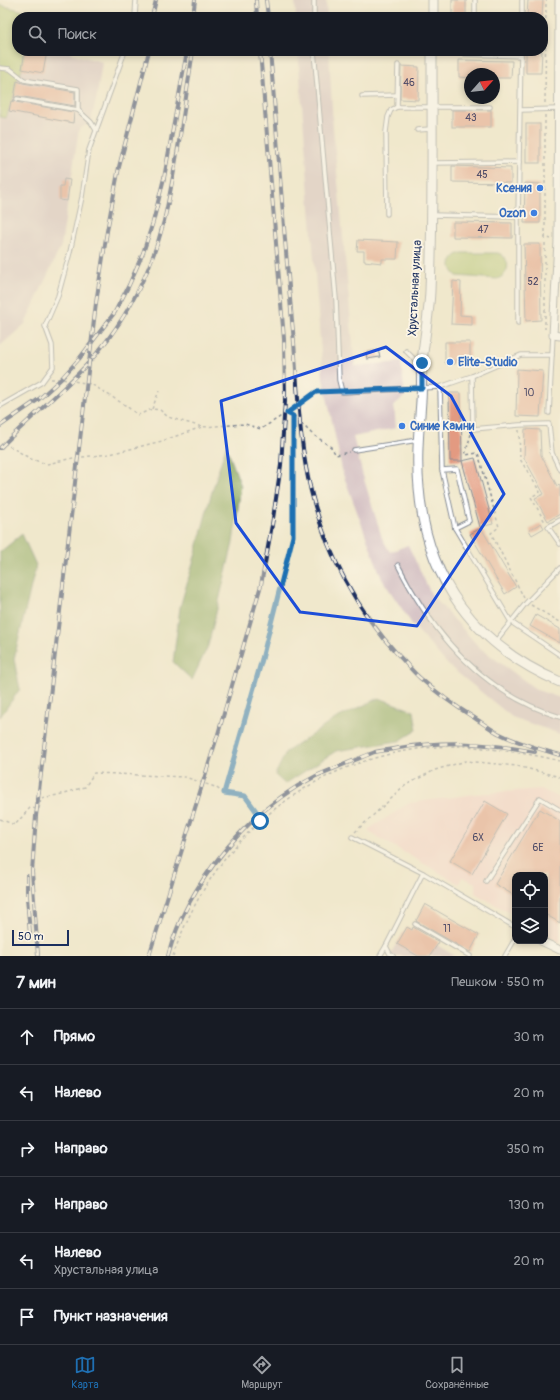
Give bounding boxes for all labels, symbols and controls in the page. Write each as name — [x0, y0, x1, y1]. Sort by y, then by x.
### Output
search box — [12, 12, 548, 56]
icon: search — [26, 23, 48, 45]
text: Поиск — [58, 25, 97, 44]
north arrow — [464, 68, 500, 104]
house number: 46 — [403, 77, 415, 89]
house number: 43 — [465, 112, 477, 124]
house number: 45 — [476, 169, 488, 181]
place label: Ксения — [496, 181, 532, 196]
marker: Ксения — [535, 183, 545, 193]
place label: Ozon — [499, 206, 526, 221]
marker: Ozon — [529, 208, 539, 218]
house number: 47 — [477, 224, 489, 236]
street label: Хрустальная улица — [405, 239, 425, 336]
house number: 52 — [527, 276, 539, 288]
route end — [413, 354, 431, 372]
place label: Elite-Studio — [458, 355, 518, 370]
marker: Elite-Studio — [445, 357, 455, 367]
house number: 10 — [524, 387, 535, 399]
place label: Синие Камни — [410, 419, 475, 434]
marker: Синие Камни — [397, 421, 407, 431]
route start — [251, 812, 269, 830]
house number: 6Х — [472, 832, 484, 844]
house number: 6Е — [532, 842, 544, 854]
map controls — [512, 872, 548, 944]
button: locate — [512, 872, 548, 908]
button: layers — [512, 908, 548, 944]
house number: 11 — [443, 923, 451, 935]
scale bar — [12, 928, 69, 947]
text: 50 m — [18, 930, 44, 943]
text: 7 мин — [16, 972, 56, 993]
text: Пешком · 550 m — [451, 974, 544, 990]
icon: ahead — [16, 1026, 38, 1048]
text: Прямо — [54, 1027, 95, 1046]
text: 30 m — [514, 1029, 544, 1045]
icon: left — [16, 1082, 38, 1104]
text: Налево — [54, 1083, 101, 1102]
text: 20 m — [513, 1085, 544, 1101]
icon: right — [16, 1138, 38, 1160]
text: Направо — [54, 1139, 108, 1158]
text: 350 m — [506, 1141, 544, 1157]
icon: right — [16, 1194, 38, 1216]
text: Направо — [54, 1195, 108, 1214]
text: 130 m — [508, 1197, 544, 1213]
text: Налево — [54, 1243, 101, 1262]
icon: left — [16, 1250, 38, 1272]
text: 20 m — [513, 1253, 544, 1269]
text: Хрустальная улица — [54, 1262, 158, 1278]
icon: arrive — [16, 1306, 38, 1328]
text: Пункт назначения — [54, 1307, 168, 1326]
tab: Карта — [71, 1354, 99, 1391]
tab: Маршрут — [241, 1354, 283, 1391]
tab: Сохранённые — [425, 1354, 489, 1391]

